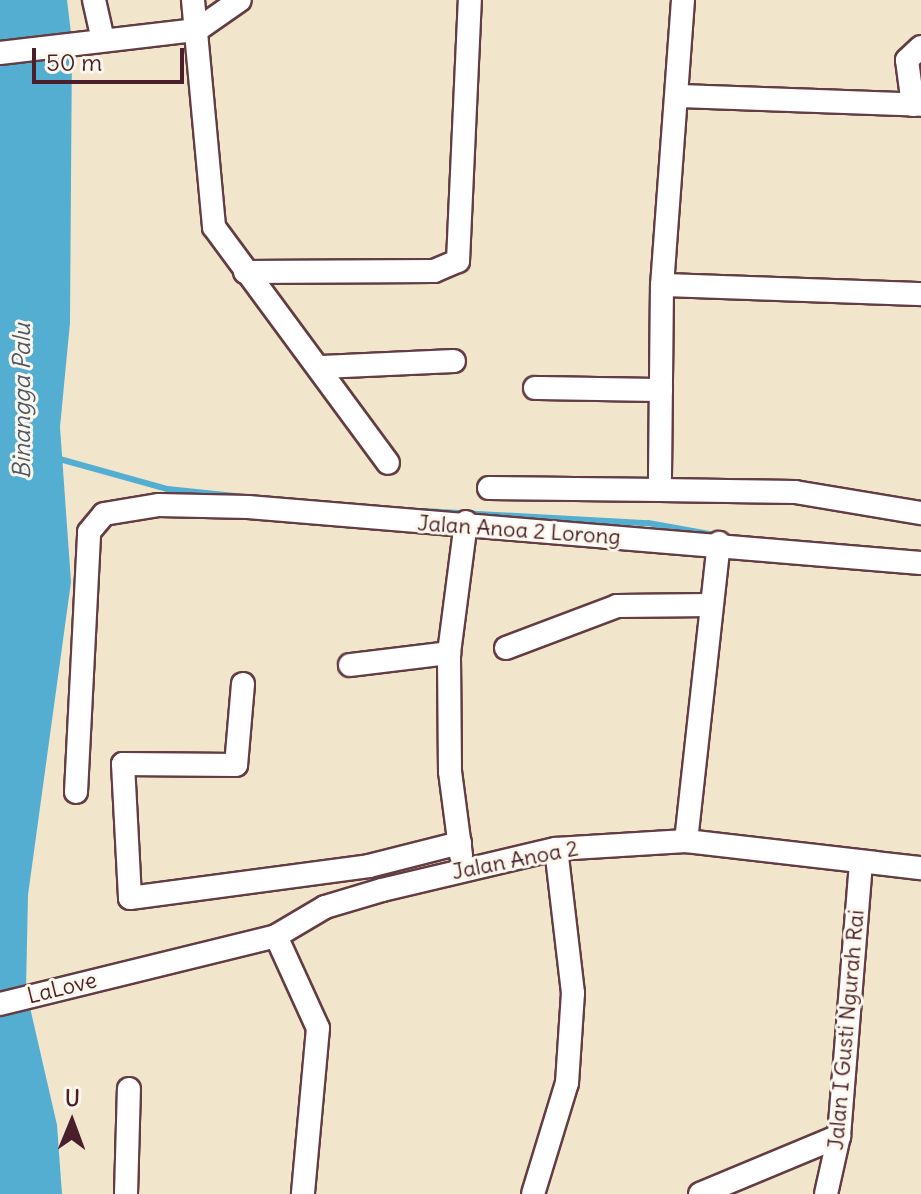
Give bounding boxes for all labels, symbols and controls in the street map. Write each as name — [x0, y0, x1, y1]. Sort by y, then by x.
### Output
scale bar — [36, 32, 188, 82]
text: 50 m — [46, 47, 102, 77]
water label: Binangga Palu — [8, 323, 36, 479]
street label: Jalan Anoa 2 Lorong — [416, 510, 622, 550]
street label: Jalan Anoa 2 — [450, 835, 580, 885]
street label: Jalan I Gusti Ngurah Rai — [822, 909, 870, 1151]
street label: LaLove — [24, 967, 100, 1009]
north arrow — [32, 1082, 112, 1162]
text: U — [65, 1084, 80, 1112]

